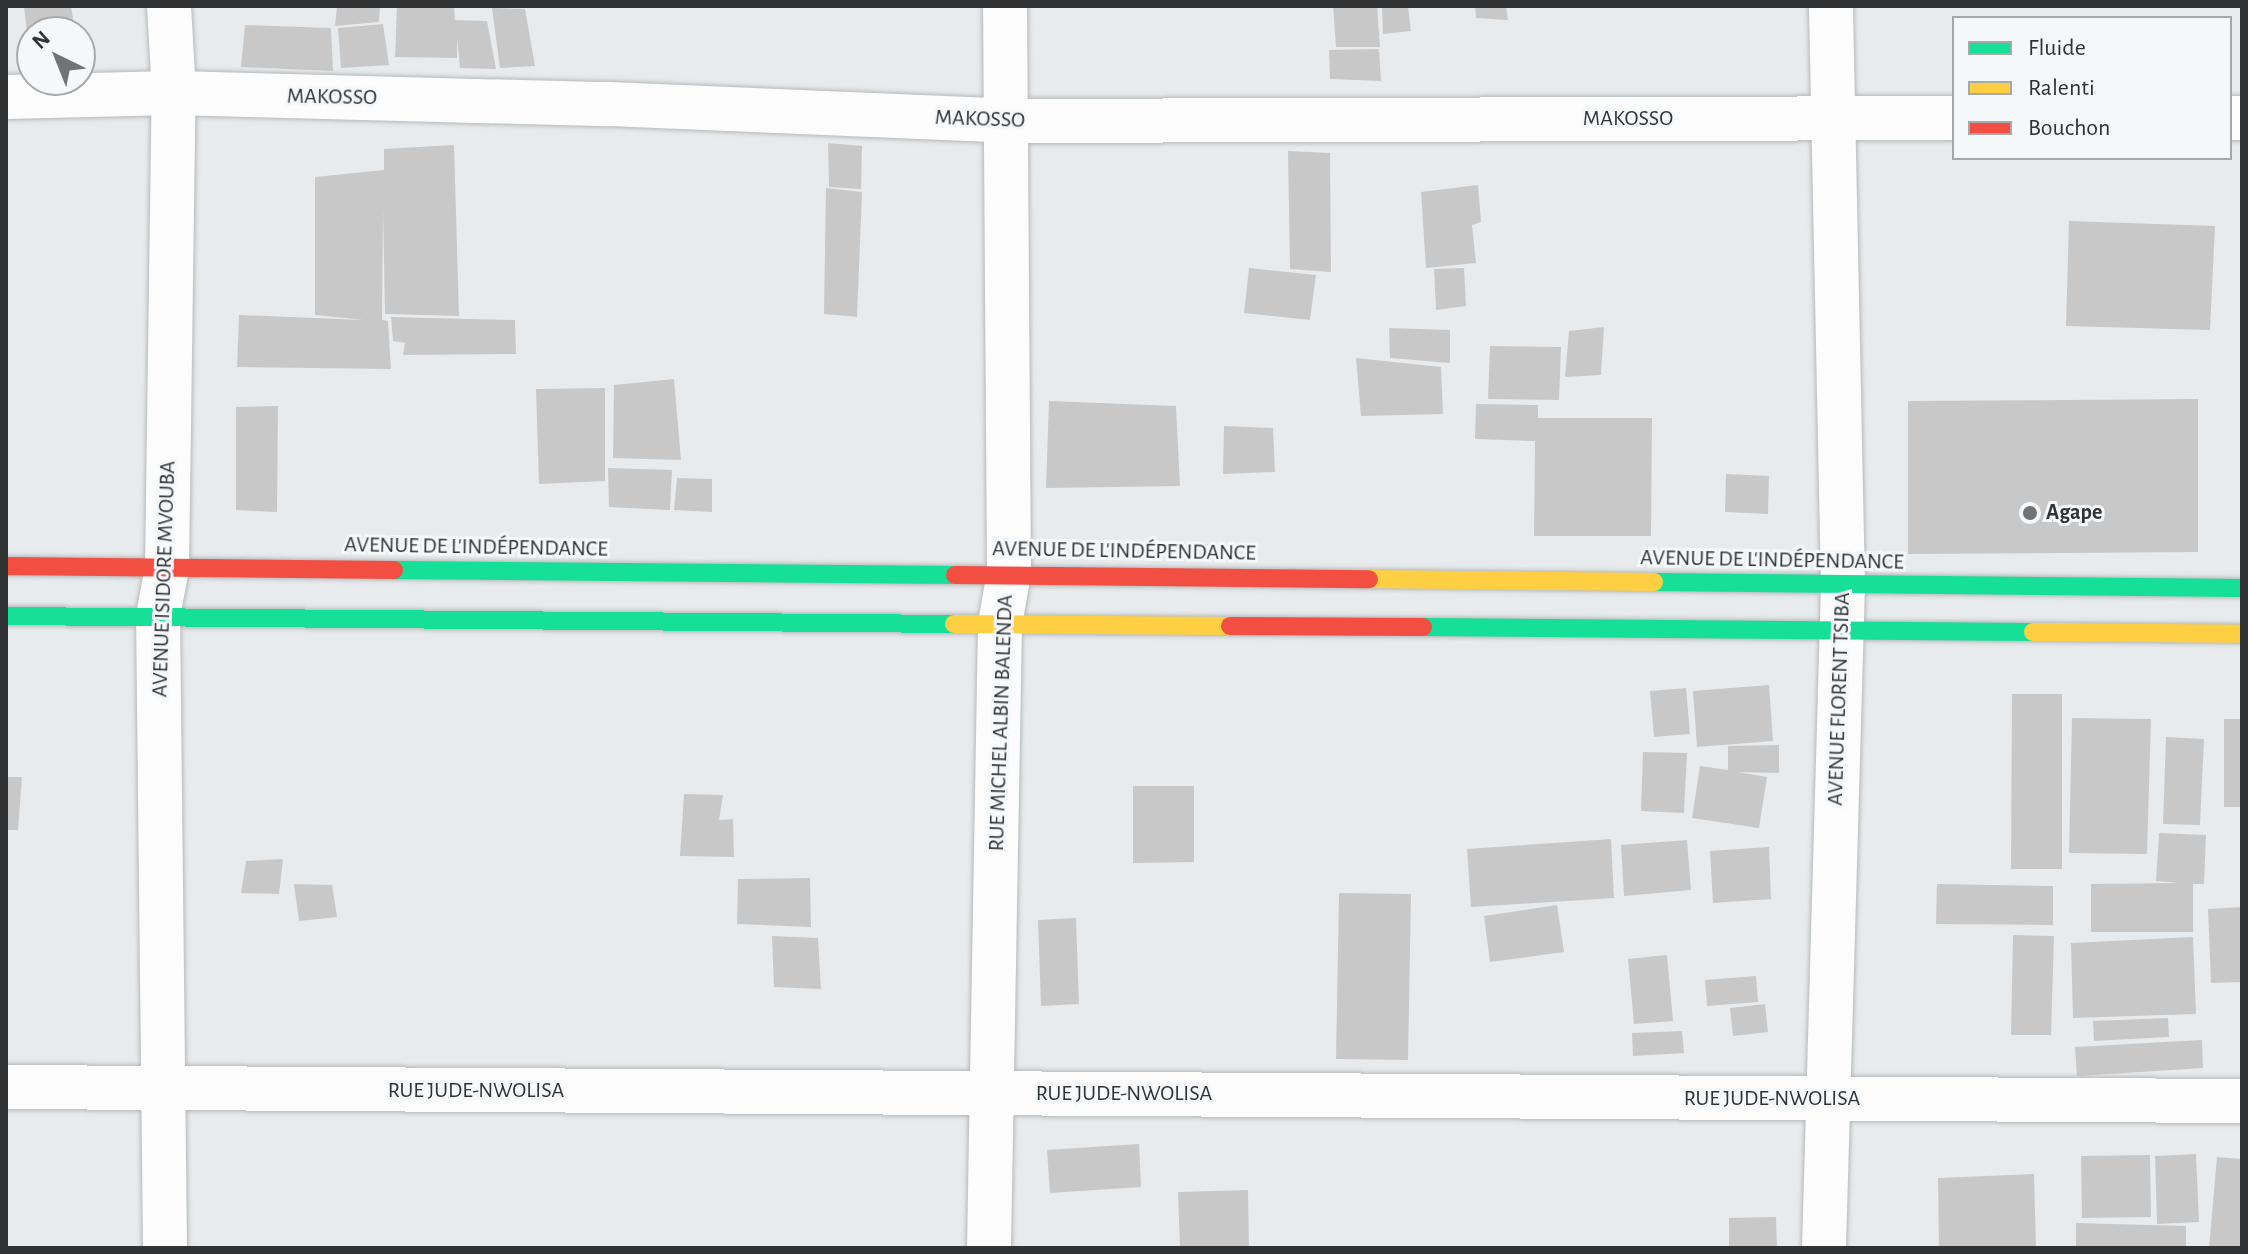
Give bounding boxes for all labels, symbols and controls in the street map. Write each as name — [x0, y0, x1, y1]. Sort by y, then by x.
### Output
north arrow — [16, 16, 96, 96]
legend — [1952, 16, 2232, 160]
text: N — [28, 27, 54, 53]
text: Fluide — [2028, 36, 2086, 60]
text: Ralenti — [2028, 76, 2095, 100]
street label: MAKOSSO — [287, 83, 377, 111]
street label: MAKOSSO — [934, 104, 1026, 134]
street label: MAKOSSO — [1583, 106, 1673, 132]
text: Bouchon — [2028, 116, 2110, 140]
street label: AVENUE ISIDORE MVOUBA — [147, 460, 181, 698]
place label: Agape — [2046, 500, 2102, 526]
marker: Agape — [2021, 504, 2039, 522]
street label: AVENUE DE L'INDÉPENDANCE — [344, 532, 608, 562]
street label: AVENUE DE L'INDÉPENDANCE — [992, 536, 1256, 566]
street label: AVENUE DE L'INDÉPENDANCE — [1640, 545, 1904, 575]
street label: AVENUE FLORENT TSIBA — [1822, 592, 1856, 806]
street label: RUE MICHEL ALBIN BALENDA — [983, 594, 1019, 852]
street label: RUE JUDE-NWOLISA — [388, 1078, 564, 1104]
street label: RUE JUDE-NWOLISA — [1036, 1081, 1212, 1107]
street label: RUE JUDE-NWOLISA — [1684, 1086, 1860, 1112]

